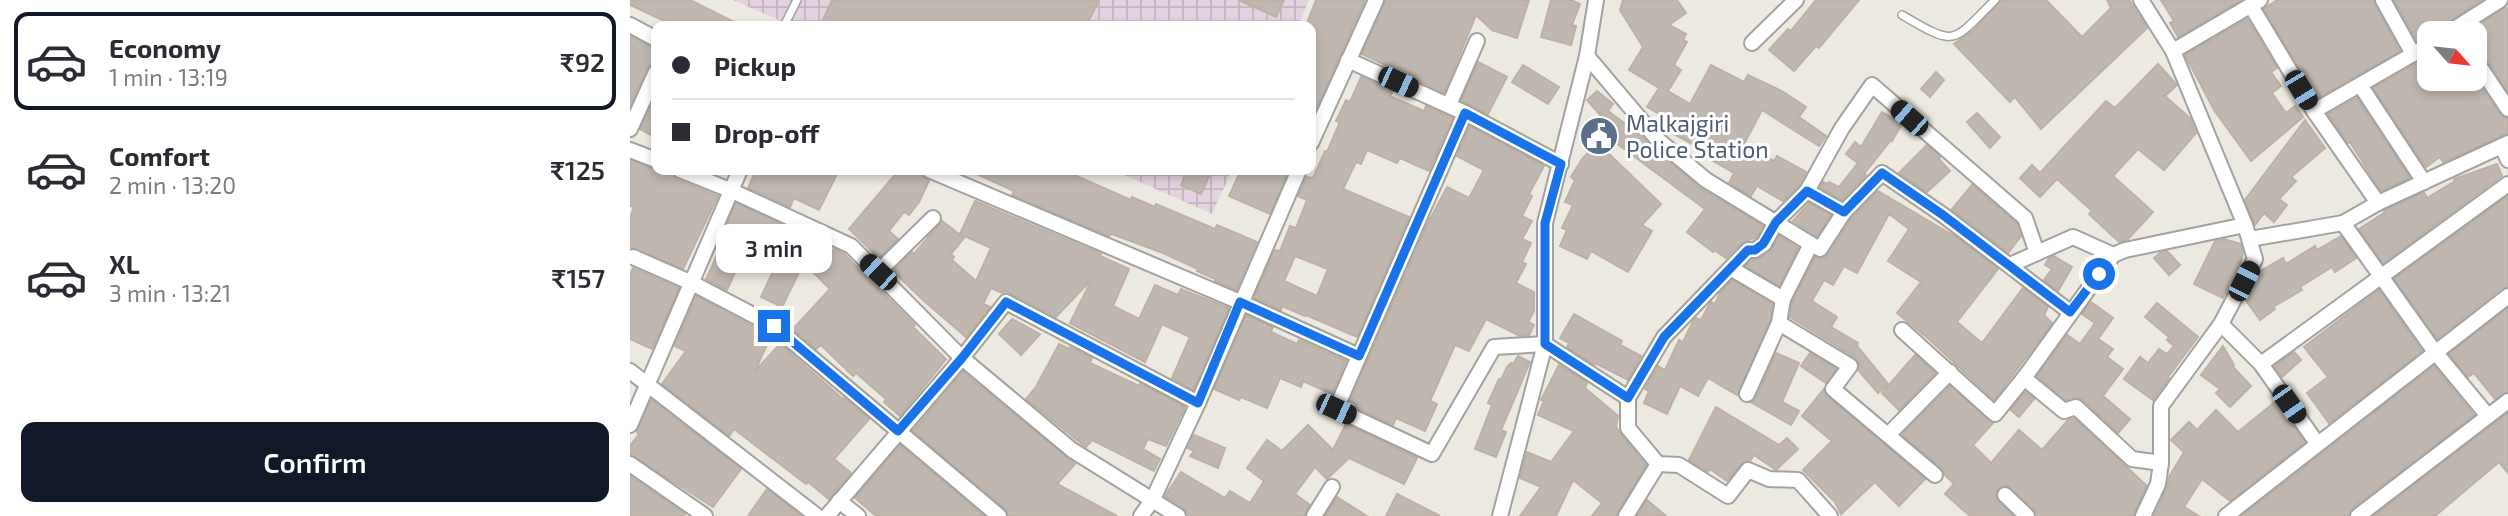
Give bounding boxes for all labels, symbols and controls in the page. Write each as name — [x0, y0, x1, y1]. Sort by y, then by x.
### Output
north arrow — [2417, 21, 2487, 91]
map controls — [2417, 21, 2487, 91]
icon: car — [25, 30, 88, 93]
text: Economy — [109, 32, 221, 63]
text: ₹92 — [560, 46, 605, 77]
text: Pickup — [714, 50, 796, 81]
text: 1 min · 13:19 — [109, 63, 228, 91]
car — [1375, 64, 1422, 100]
car — [2282, 67, 2321, 113]
car — [1887, 96, 1932, 140]
place label: Malkajgiri Police Station — [1626, 109, 1769, 163]
public building icon: Malkajgiri Police Station — [1578, 115, 1620, 157]
text: Drop-off — [714, 117, 819, 148]
icon: car — [25, 138, 88, 201]
text: Comfort — [109, 140, 210, 171]
text: ₹125 — [550, 154, 605, 185]
text: 2 min · 13:20 — [109, 171, 236, 199]
callout: 3 min — [716, 224, 832, 274]
text: 3 min — [745, 234, 803, 262]
icon: car — [25, 246, 88, 309]
text: XL — [109, 248, 140, 279]
car — [856, 250, 901, 294]
route start — [2083, 258, 2115, 290]
car — [2226, 258, 2263, 304]
text: ₹157 — [551, 262, 605, 293]
text: 3 min · 13:21 — [109, 279, 231, 307]
route end — [758, 310, 790, 342]
car — [2269, 381, 2310, 427]
car — [1313, 391, 1360, 427]
button: Confirm — [21, 422, 609, 502]

